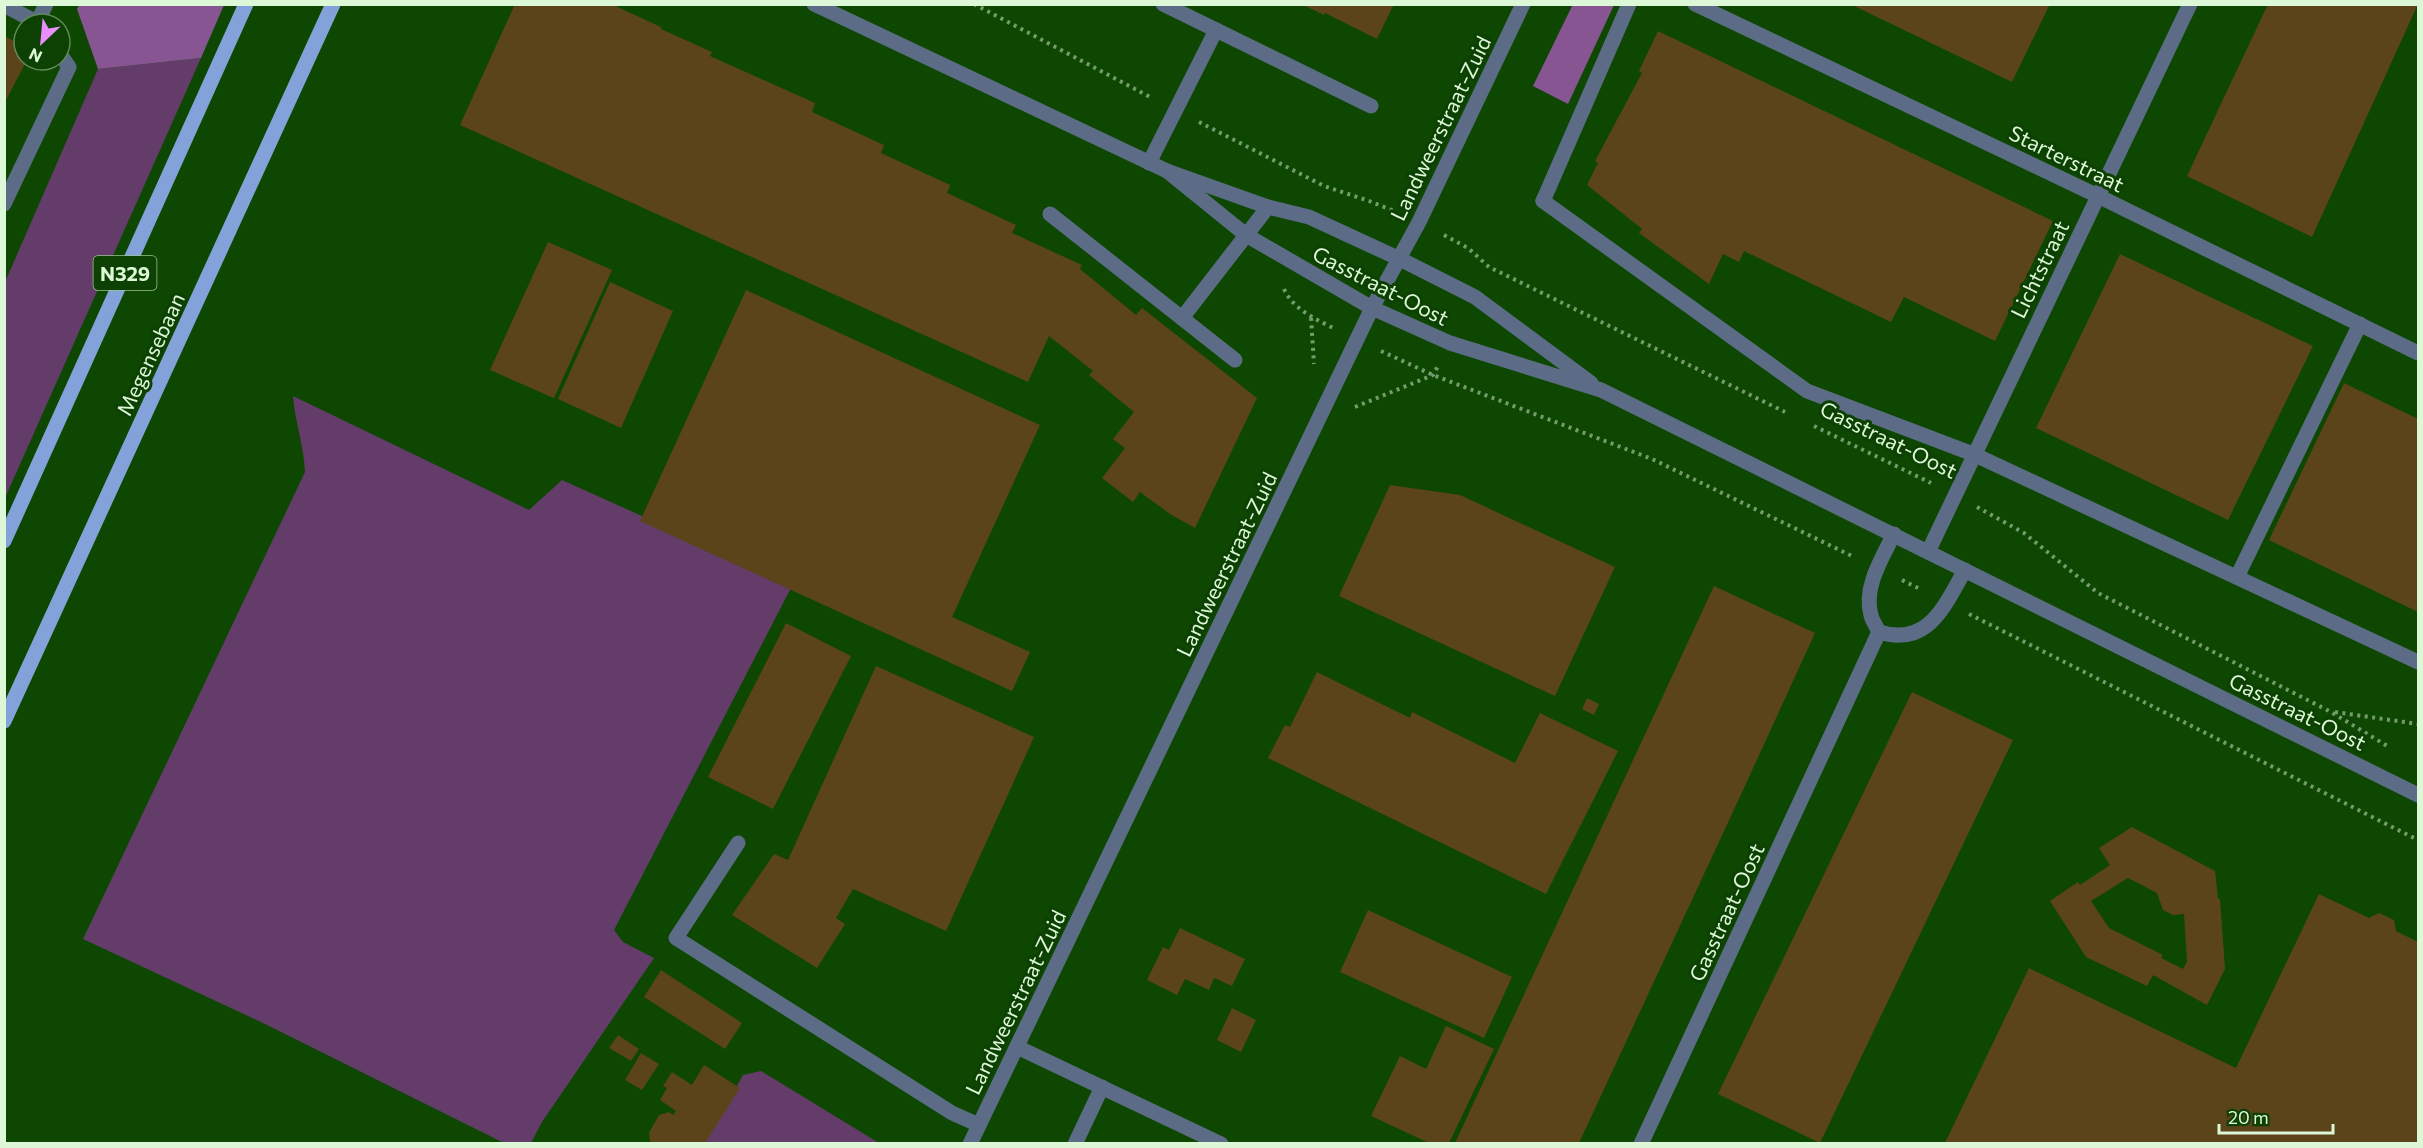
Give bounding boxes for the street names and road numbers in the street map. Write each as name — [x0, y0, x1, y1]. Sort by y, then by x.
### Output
street label: Landweerstraat-Zuid — [1384, 32, 1496, 224]
street label: Starterstraat — [2006, 119, 2128, 197]
street label: Lichtstraat — [2005, 216, 2073, 322]
street label: Gasstraat-Oost — [1309, 240, 1453, 330]
road number: N329 — [94, 256, 156, 290]
street label: Megensebaan — [111, 289, 189, 419]
street label: Gasstraat-Oost — [1816, 395, 1962, 483]
street label: Landweerstraat-Zuid — [1170, 468, 1282, 660]
street label: Gasstraat-Oost — [2225, 667, 2371, 755]
street label: Gasstraat-Oost — [1683, 839, 1769, 985]
street label: Landweerstraat-Zuid — [959, 906, 1071, 1098]

